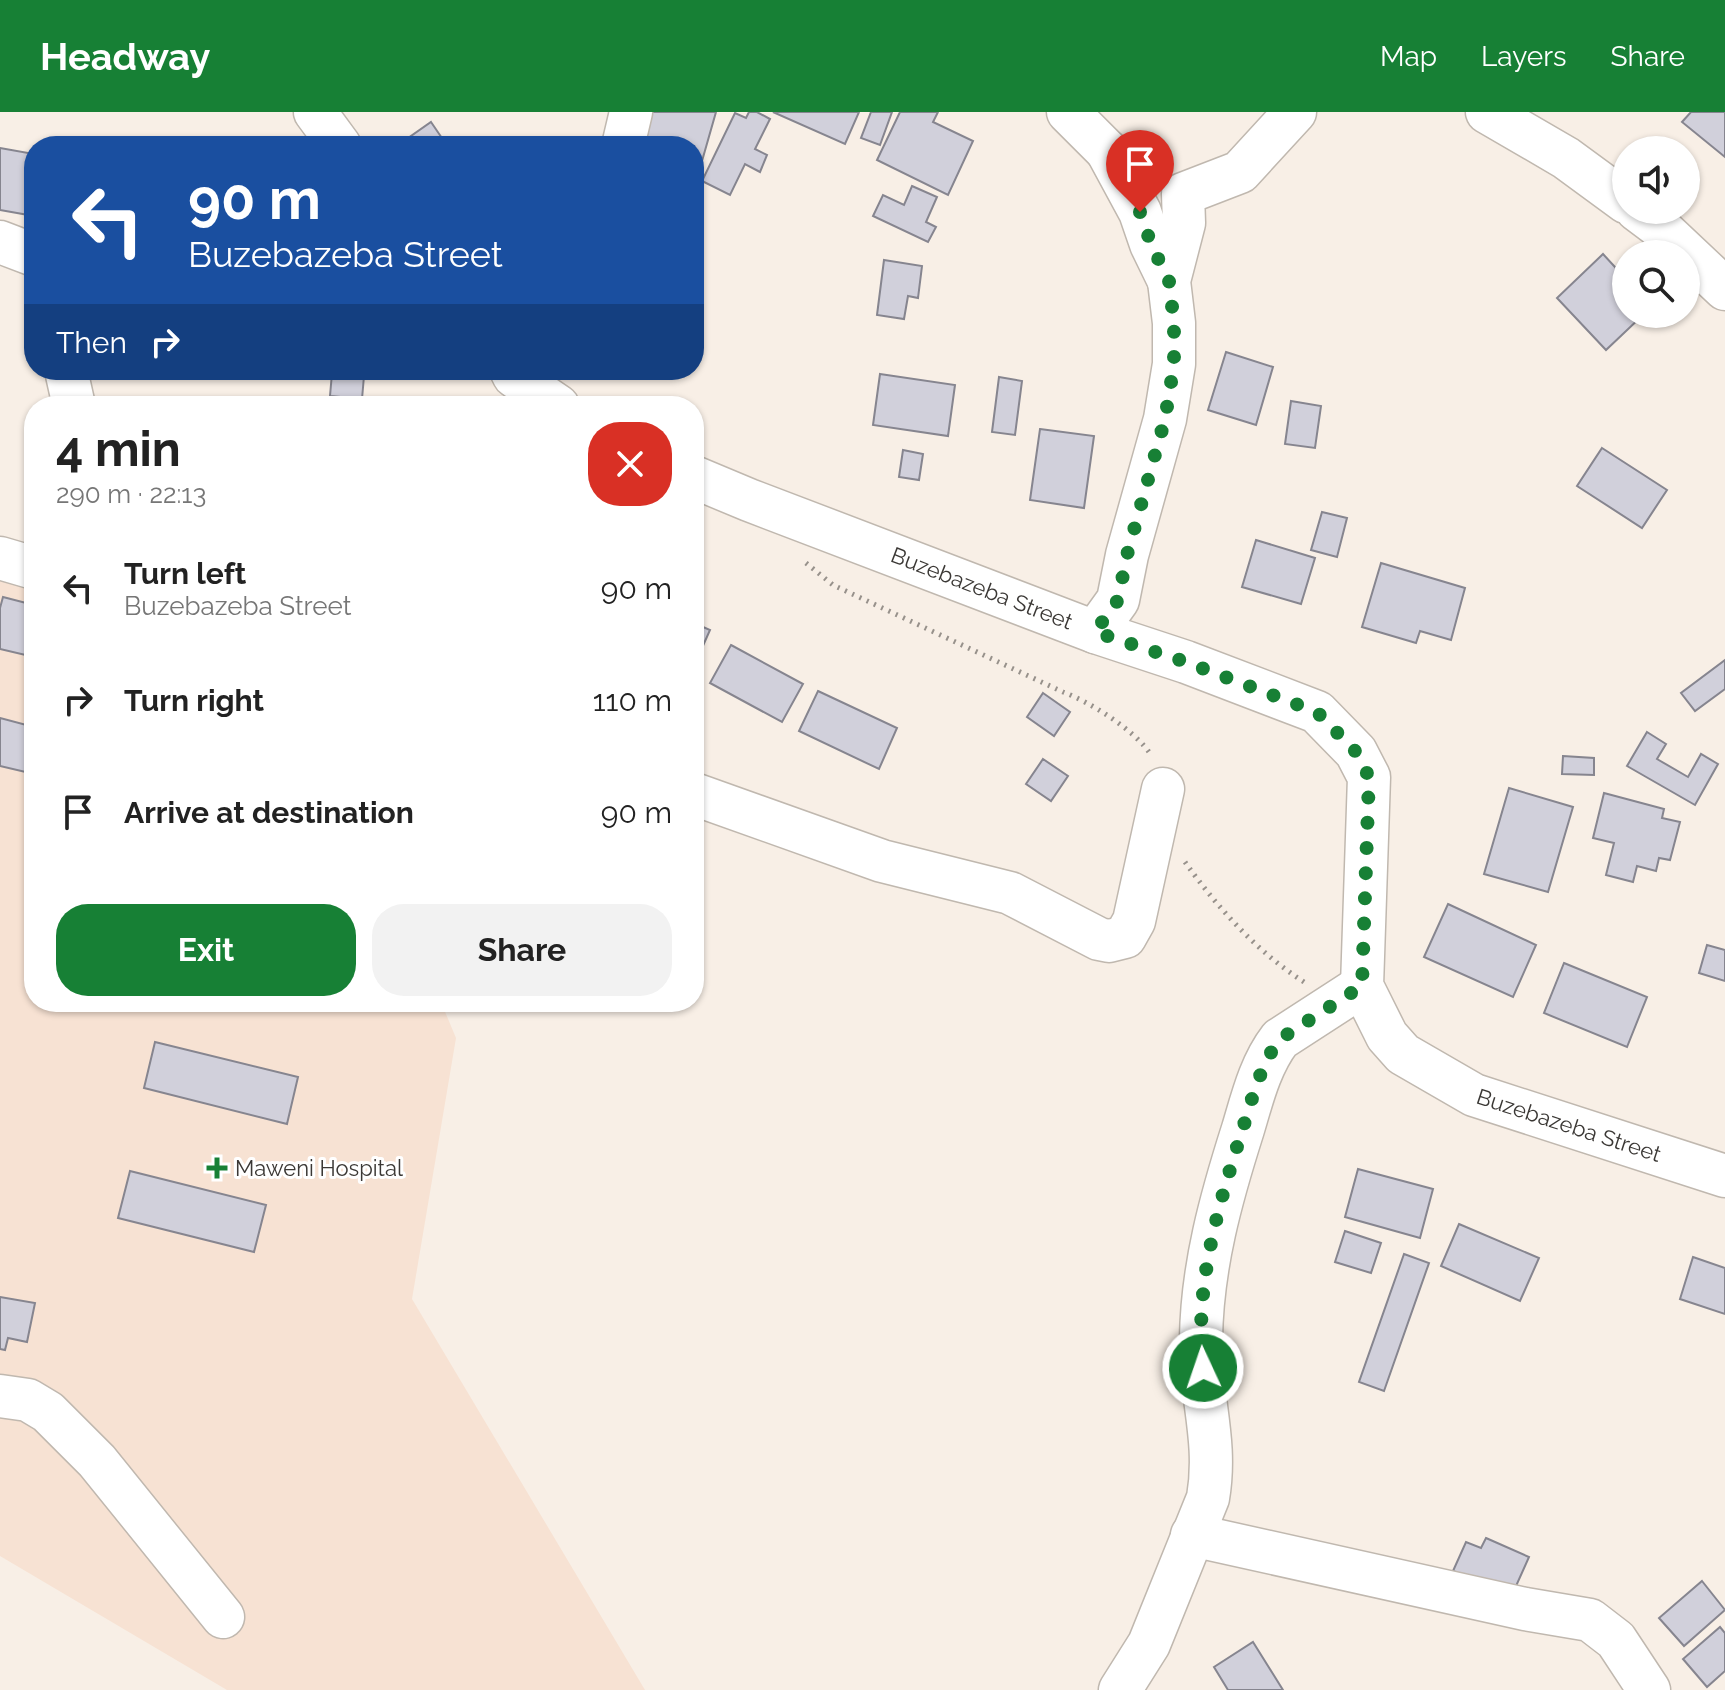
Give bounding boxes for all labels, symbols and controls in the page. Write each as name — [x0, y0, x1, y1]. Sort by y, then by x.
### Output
text: Headway — [40, 34, 210, 79]
text: Map — [1380, 40, 1437, 73]
text: Layers — [1481, 40, 1567, 73]
text: Share — [1611, 40, 1685, 73]
pin — [1106, 130, 1174, 212]
map controls — [1612, 136, 1700, 328]
button: sound — [1612, 136, 1700, 224]
icon: arrive — [1118, 142, 1162, 186]
text: 90 m — [188, 166, 321, 232]
icon: left — [56, 168, 160, 272]
text: Buzebazeba Street — [188, 233, 503, 275]
button: search — [1612, 240, 1700, 328]
icon: right — [143, 320, 187, 364]
text: Then — [56, 325, 127, 360]
text: 4 min — [56, 421, 181, 477]
button: close — [588, 422, 672, 506]
text: 290 m · 22:13 — [56, 479, 206, 509]
street label: Buzebazeba Street — [888, 541, 1077, 635]
text: Turn left — [124, 556, 246, 591]
icon: left — [56, 566, 100, 610]
text: 90 m — [601, 571, 672, 606]
text: Buzebazeba Street — [124, 591, 351, 621]
icon: right — [56, 678, 100, 722]
text: Turn right — [124, 683, 264, 718]
text: 110 m — [593, 683, 672, 718]
icon: arrive — [56, 790, 100, 834]
text: Arrive at destination — [124, 795, 414, 830]
text: 90 m — [601, 795, 672, 830]
button: Exit — [56, 904, 356, 996]
button: Share — [372, 904, 672, 996]
street label: Buzebazeba Street — [1473, 1083, 1665, 1167]
place label: Maweni Hospital — [235, 1155, 403, 1181]
marker: Maweni Hospital — [206, 1157, 228, 1179]
position arrow — [1161, 1326, 1245, 1410]

